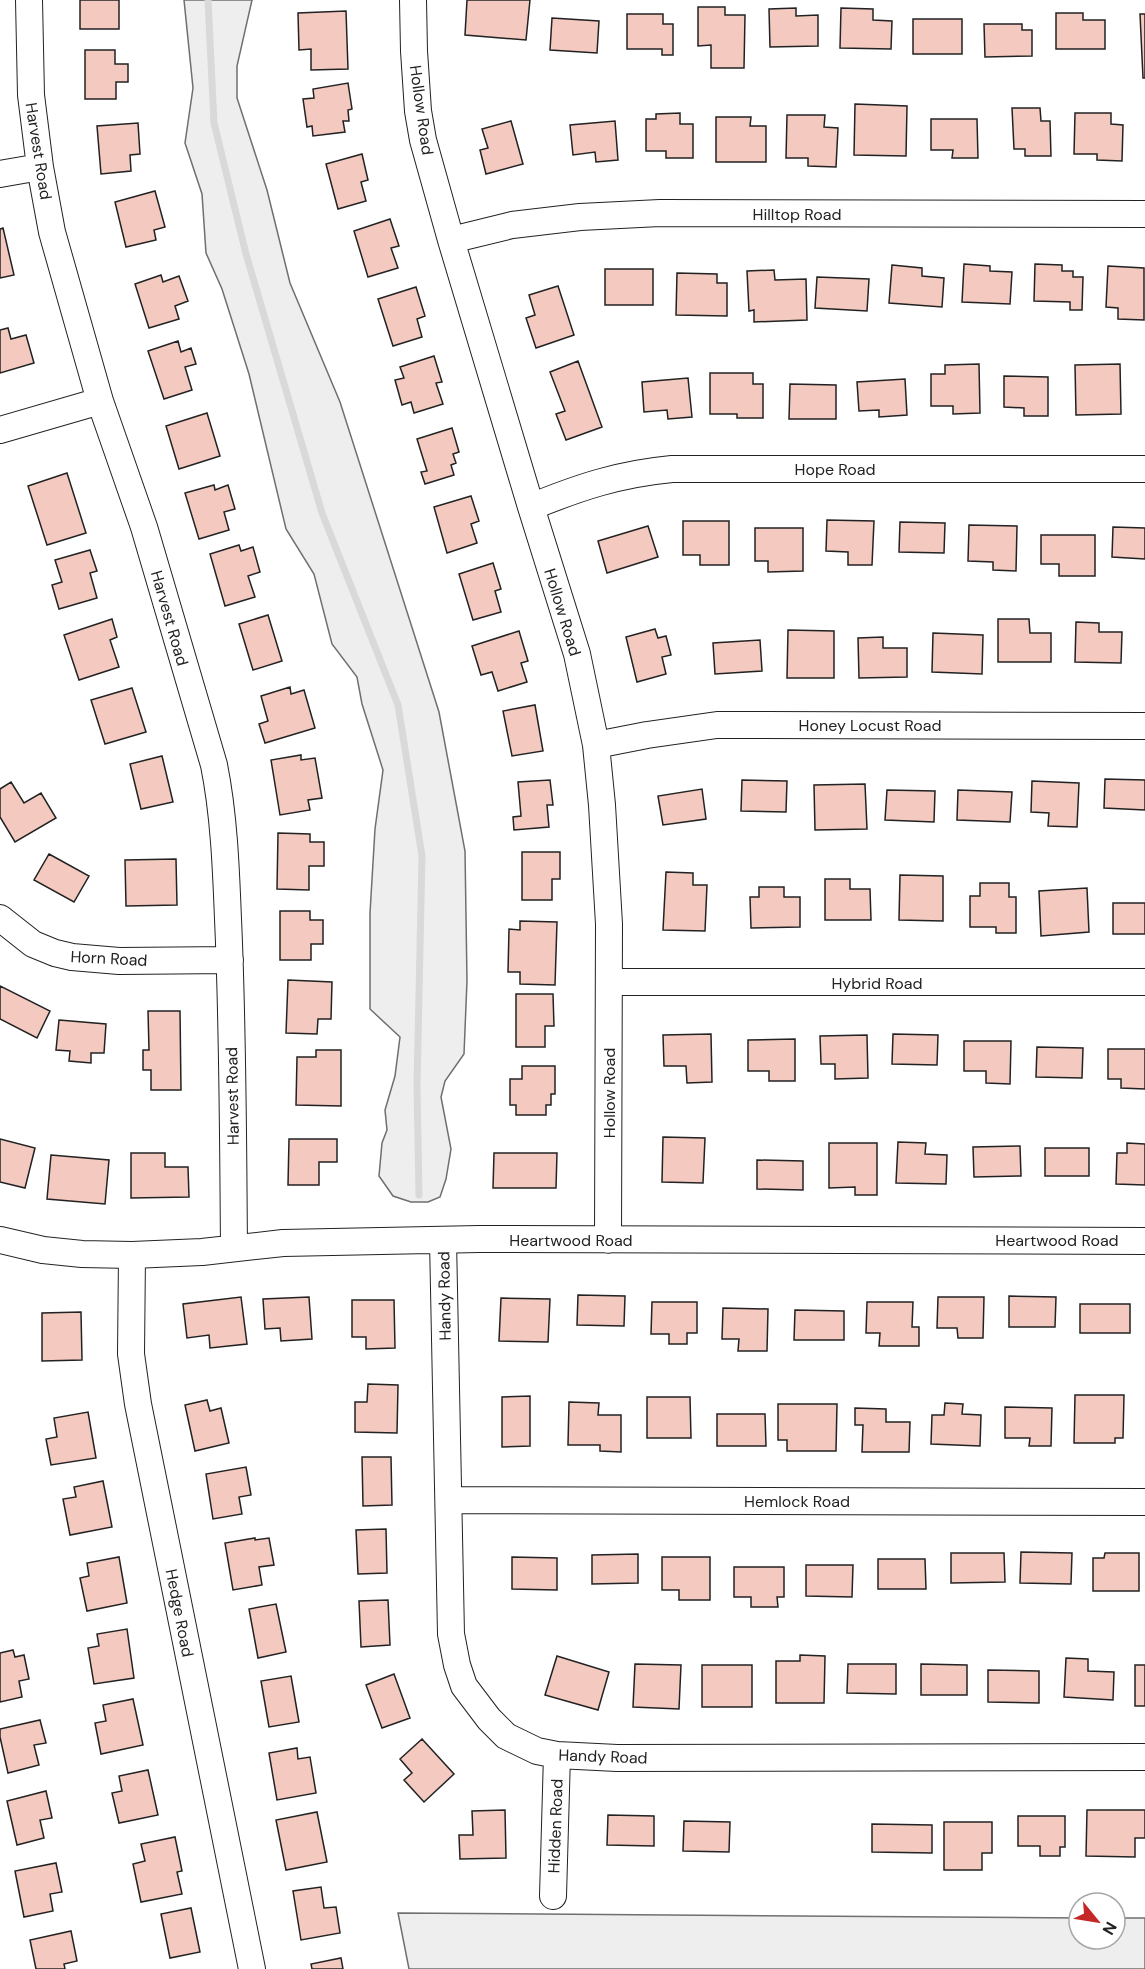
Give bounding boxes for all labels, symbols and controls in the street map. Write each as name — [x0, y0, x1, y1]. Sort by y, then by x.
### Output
street label: Hollow Road — [405, 64, 438, 156]
street label: Harvest Road — [20, 101, 57, 201]
street label: Hilltop Road — [753, 204, 841, 225]
street label: Hope Road — [795, 459, 876, 480]
street label: Hollow Road — [539, 566, 586, 658]
street label: Harvest Road — [146, 568, 193, 668]
street label: Honey Locust Road — [799, 715, 941, 736]
street label: Horn Road — [70, 946, 148, 971]
street label: Hybrid Road — [831, 973, 923, 994]
street label: Harvest Road — [221, 1047, 244, 1145]
street label: Hollow Road — [599, 1048, 620, 1138]
street label: Heartwood Road — [509, 1230, 633, 1251]
street label: Heartwood Road — [995, 1230, 1119, 1251]
street label: Handy Road — [433, 1251, 456, 1341]
street label: Hemlock Road — [744, 1491, 850, 1512]
street label: Hedge Road — [161, 1567, 198, 1659]
street label: Handy Road — [558, 1744, 648, 1769]
street label: Hidden Road — [543, 1778, 568, 1874]
north arrow — [1067, 1891, 1127, 1951]
text: N — [1098, 1918, 1122, 1939]

